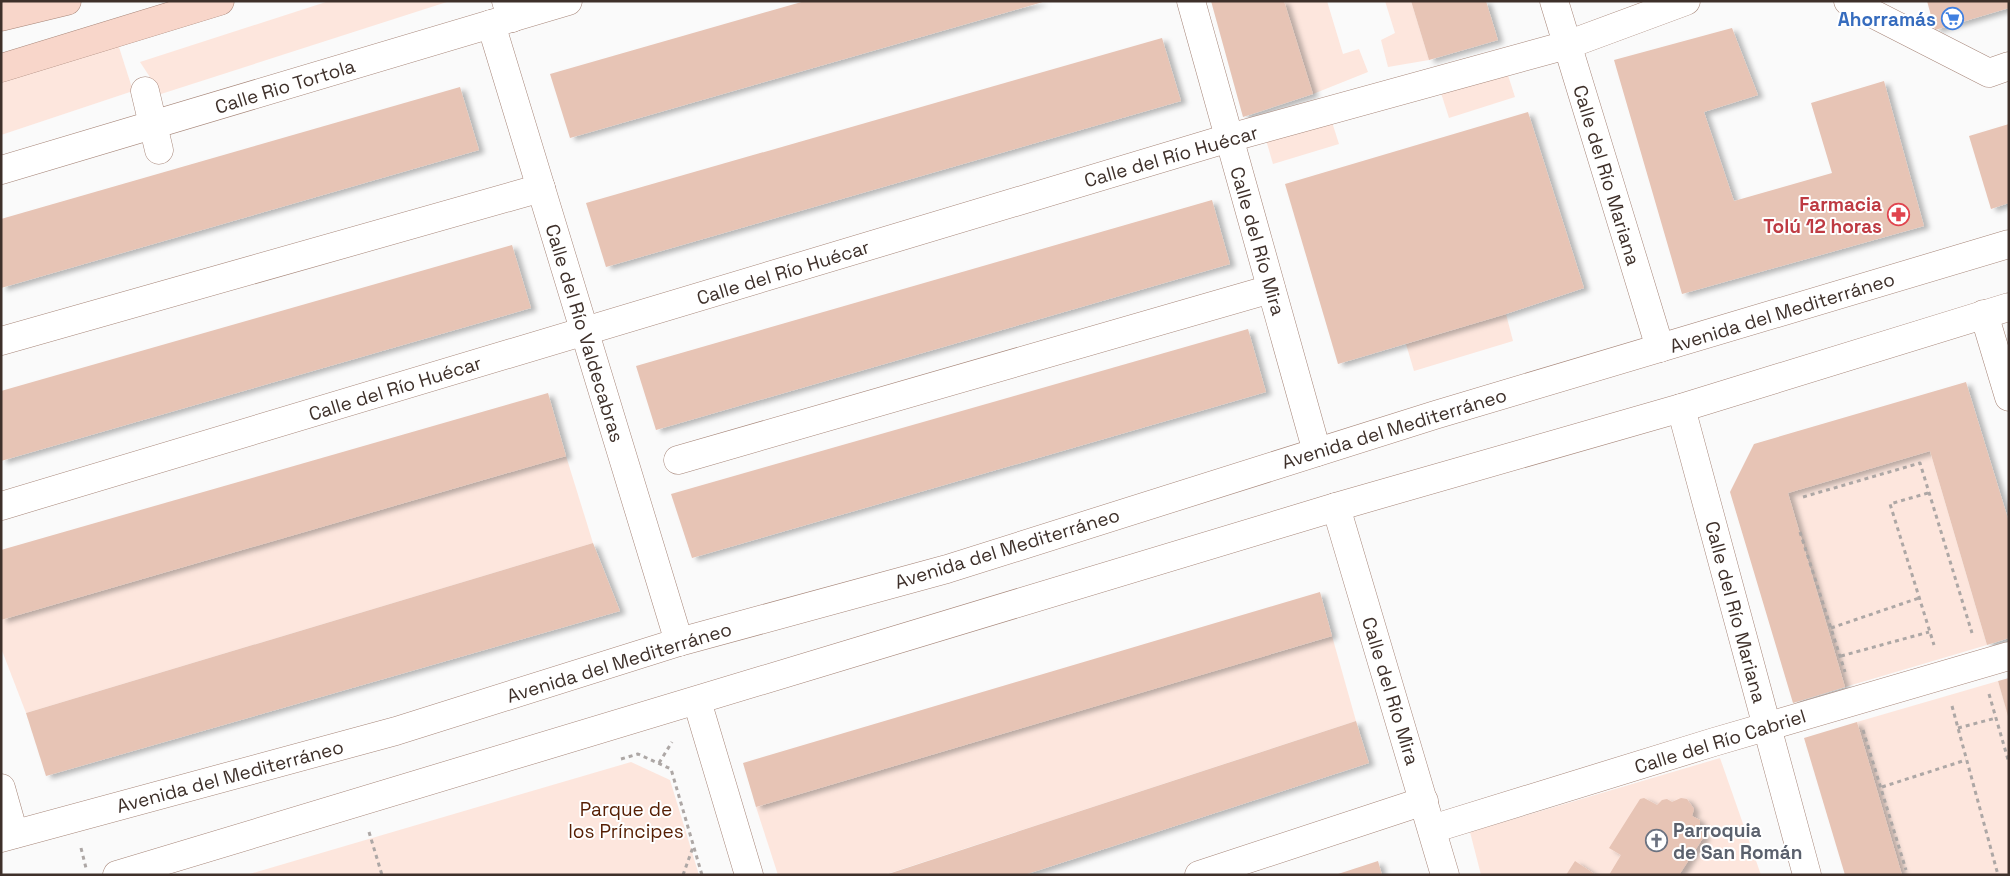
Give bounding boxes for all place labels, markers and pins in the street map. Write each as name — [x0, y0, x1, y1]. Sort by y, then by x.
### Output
place label: Ahorramás — [1838, 7, 1936, 32]
supermarket icon: Ahorramás — [1940, 7, 1964, 31]
place label: Farmacia Tolú 12 horas — [1763, 192, 1882, 239]
pharmacy icon: Farmacia Tolú 12 horas — [1886, 203, 1910, 227]
place label: Parroquia de San Román — [1673, 818, 1803, 865]
church icon: Parroquia de San Román — [1645, 829, 1669, 853]

